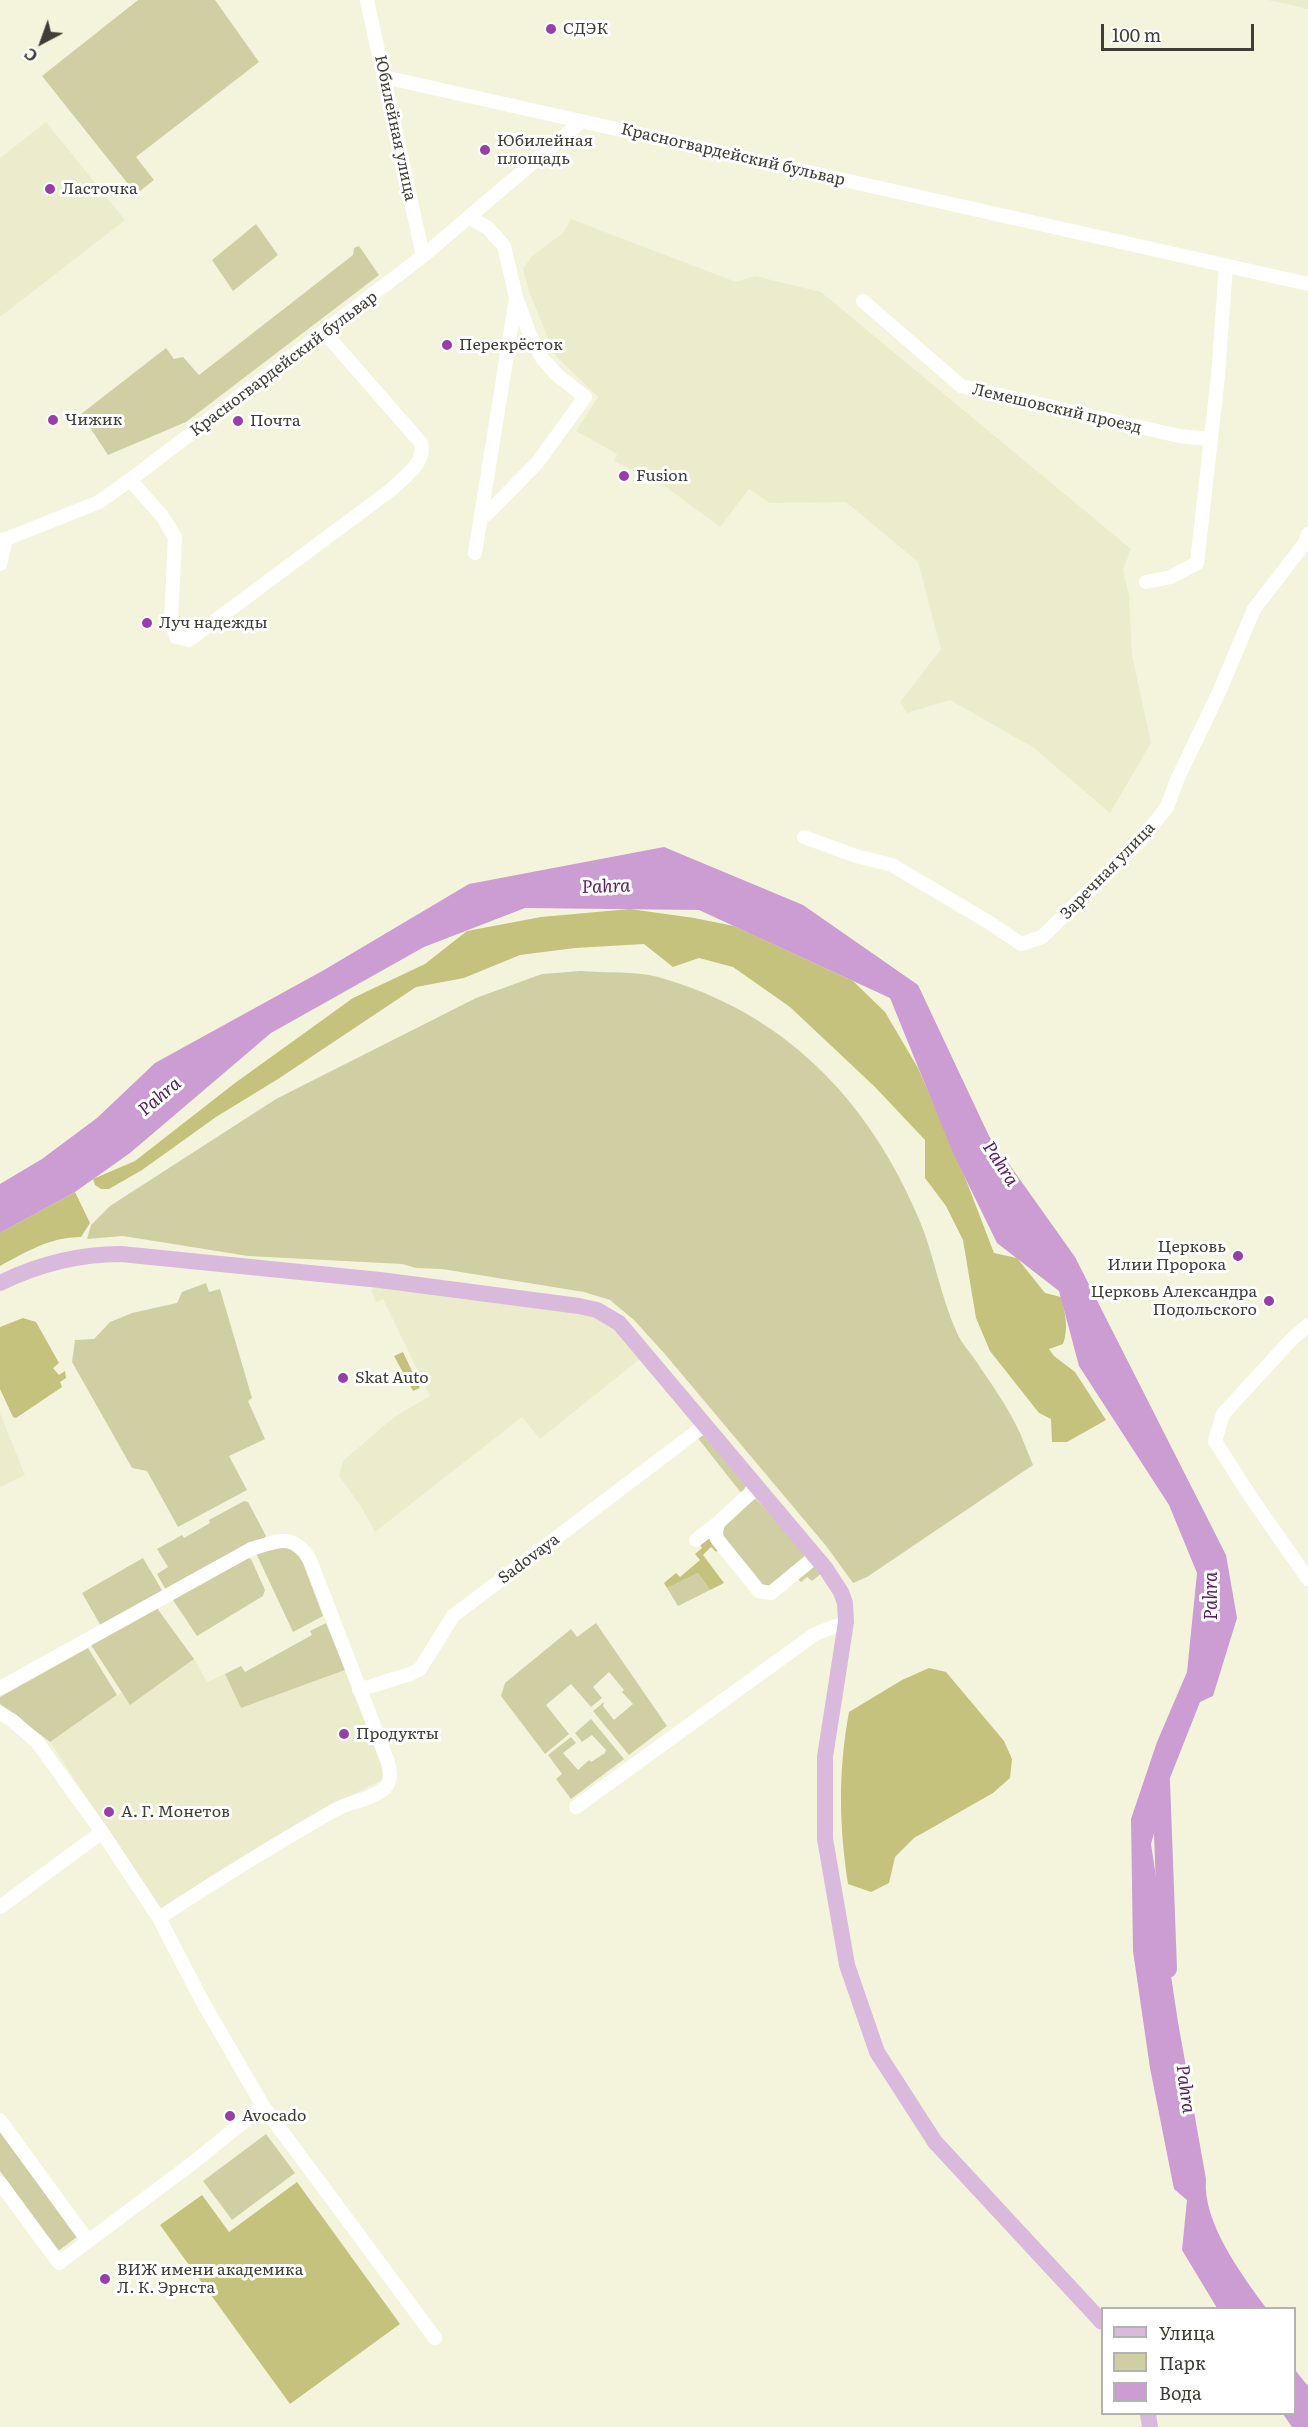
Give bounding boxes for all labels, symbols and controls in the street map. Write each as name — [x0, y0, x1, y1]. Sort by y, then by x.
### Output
north arrow — [12, 12, 72, 72]
scale bar — [1104, 12, 1257, 50]
place label: СДЭК — [563, 19, 608, 39]
text: 100 m — [1112, 21, 1161, 48]
marker: СДЭК — [544, 22, 558, 36]
text: С — [18, 43, 42, 68]
street label: Юбилейная улица — [370, 53, 420, 203]
street label: Красногвардейский бульвар — [619, 120, 847, 190]
place label: Юбилейная площадь — [497, 131, 593, 169]
marker: Юбилейная площадь — [478, 143, 492, 157]
place label: Ласточка — [62, 179, 138, 199]
marker: Ласточка — [43, 182, 57, 196]
street label: Красногвардейский бульвар — [187, 287, 381, 441]
place label: Перекрёсток — [459, 335, 563, 355]
marker: Перекрёсток — [440, 338, 454, 352]
street label: Лемешовский проезд — [970, 380, 1144, 438]
place label: Чижик — [65, 410, 122, 430]
place label: Почта — [250, 411, 301, 431]
marker: Чижик — [46, 413, 60, 427]
marker: Почта — [231, 414, 245, 428]
place label: Fusion — [636, 466, 688, 486]
marker: Fusion — [617, 469, 631, 483]
place label: Луч надежды — [159, 613, 267, 633]
marker: Луч надежды — [140, 616, 154, 630]
street label: Заречная улица — [1057, 818, 1159, 924]
water label: Pahra — [581, 875, 631, 899]
water label: Pahra — [134, 1073, 186, 1121]
water label: Pahra — [978, 1138, 1022, 1190]
place label: Церковь Илии Пророка — [1108, 1237, 1226, 1275]
marker: Церковь Илии Пророка — [1231, 1249, 1245, 1263]
place label: Церковь Александра Подольского — [1091, 1282, 1257, 1320]
marker: Церковь Александра Подольского — [1262, 1294, 1276, 1308]
place label: Skat Auto — [355, 1368, 429, 1388]
marker: Skat Auto — [336, 1371, 350, 1385]
street label: Sadovaya — [495, 1530, 563, 1588]
water label: Pahra — [1201, 1572, 1223, 1620]
place label: Продукты — [356, 1724, 439, 1744]
marker: Продукты — [337, 1727, 351, 1741]
place label: А. Г. Монетов — [121, 1802, 230, 1822]
marker: А. Г. Монетов — [102, 1805, 116, 1819]
water label: Pahra — [1171, 2063, 1199, 2115]
place label: Avocado — [242, 2106, 306, 2126]
marker: Avocado — [223, 2109, 237, 2123]
place label: ВИЖ имени академика Л. К. Эрнста — [117, 2260, 303, 2298]
marker: ВИЖ имени академика Л. К. Эрнста — [98, 2272, 112, 2286]
legend — [1101, 2307, 1296, 2415]
text: Улица — [1159, 2319, 1215, 2346]
text: Парк — [1159, 2349, 1206, 2376]
text: Вода — [1159, 2379, 1202, 2406]

